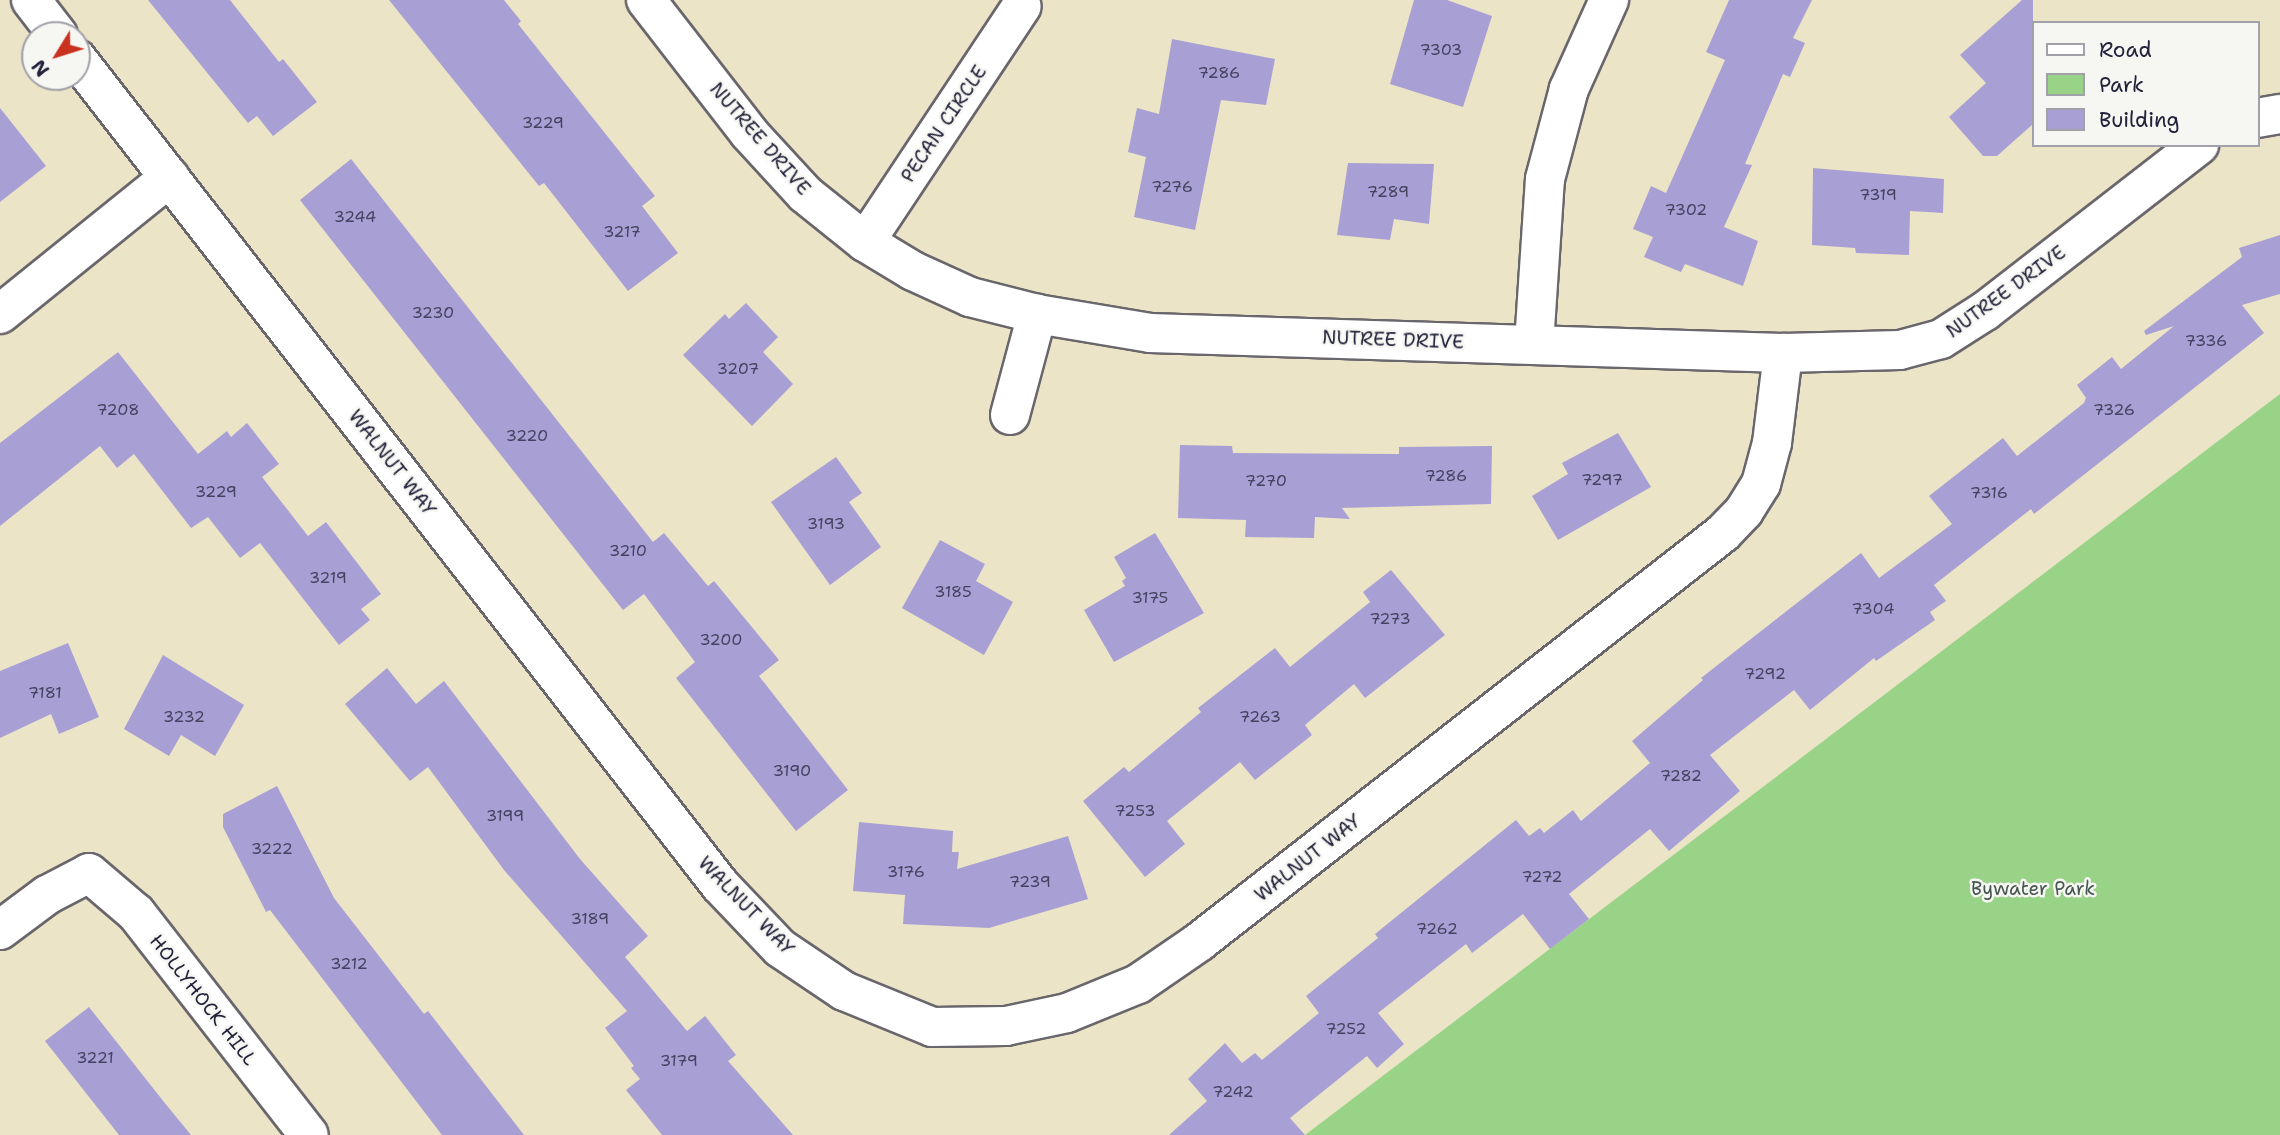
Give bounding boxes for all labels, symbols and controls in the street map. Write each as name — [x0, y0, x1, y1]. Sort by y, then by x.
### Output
north arrow — [21, 21, 91, 91]
legend — [2032, 21, 2259, 147]
text: Road — [2099, 36, 2152, 64]
house number: 7303 — [1420, 40, 1462, 60]
text: N — [26, 54, 55, 82]
street label: PECAN CIRCLE — [896, 61, 992, 187]
house number: 7286 — [1198, 63, 1240, 83]
text: Park — [2099, 71, 2144, 99]
street label: NUTREE DRIVE — [705, 78, 815, 200]
text: Building — [2099, 106, 2179, 134]
house number: 3229 — [522, 113, 564, 133]
house number: 7276 — [1151, 177, 1193, 197]
house number: 7289 — [1367, 182, 1409, 202]
house number: 7319 — [1859, 185, 1897, 205]
house number: 7302 — [1665, 200, 1707, 220]
house number: 3244 — [334, 207, 376, 227]
house number: 3217 — [603, 222, 641, 242]
street label: NUTREE DRIVE — [1942, 241, 2070, 343]
house number: 3230 — [412, 303, 454, 323]
street label: NUTREE DRIVE — [1322, 326, 1464, 354]
house number: 7336 — [2185, 331, 2227, 351]
house number: 3207 — [717, 359, 759, 379]
house number: 7208 — [97, 400, 139, 420]
house number: 7326 — [2093, 400, 2135, 420]
street label: WALNUT WAY — [343, 405, 441, 521]
house number: 3220 — [506, 426, 548, 446]
house number: 7286 — [1425, 466, 1467, 486]
house number: 7297 — [1581, 470, 1623, 490]
house number: 7270 — [1245, 471, 1287, 491]
house number: 3229 — [195, 482, 237, 502]
house number: 7316 — [1970, 483, 2008, 503]
house number: 3193 — [807, 514, 845, 534]
house number: 3210 — [609, 541, 647, 561]
house number: 3219 — [309, 568, 347, 588]
house number: 3185 — [934, 582, 972, 602]
house number: 3175 — [1132, 588, 1168, 608]
house number: 7304 — [1852, 599, 1894, 619]
house number: 7273 — [1369, 609, 1411, 629]
house number: 3200 — [699, 630, 743, 650]
house number: 7292 — [1744, 664, 1786, 684]
house number: 7181 — [28, 683, 62, 703]
house number: 3232 — [163, 707, 205, 727]
house number: 7263 — [1239, 707, 1281, 727]
house number: 3190 — [773, 761, 811, 781]
house number: 7282 — [1660, 766, 1702, 786]
house number: 7253 — [1114, 801, 1156, 821]
house number: 3199 — [486, 806, 524, 826]
street label: WALNUT WAY — [1250, 809, 1366, 907]
house number: 3222 — [251, 839, 293, 859]
street label: WALNUT WAY — [693, 852, 799, 960]
house number: 3176 — [887, 862, 925, 882]
house number: 7272 — [1521, 867, 1563, 887]
house number: 7239 — [1009, 872, 1051, 892]
park label: Bywater Park — [1971, 878, 2095, 900]
house number: 3189 — [571, 909, 609, 929]
house number: 7262 — [1416, 919, 1458, 939]
street label: HOLLYHOCK HILL — [145, 930, 261, 1070]
house number: 3212 — [330, 954, 368, 974]
house number: 7252 — [1326, 1019, 1366, 1039]
house number: 3221 — [76, 1048, 114, 1068]
house number: 3179 — [660, 1051, 698, 1071]
house number: 7242 — [1212, 1082, 1254, 1102]

